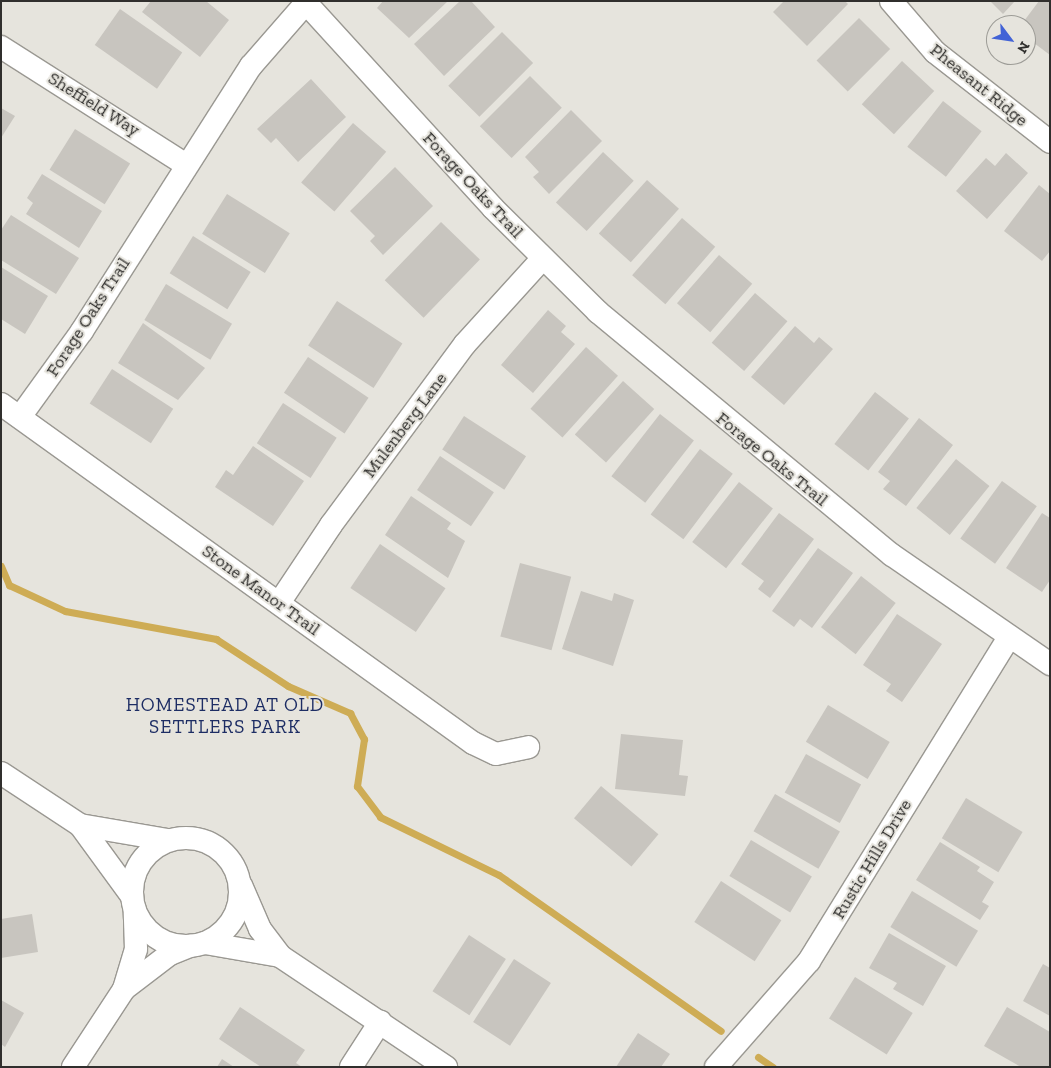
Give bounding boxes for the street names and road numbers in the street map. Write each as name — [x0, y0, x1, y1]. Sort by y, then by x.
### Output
street label: Pheasant Ridge — [926, 39, 1032, 131]
street label: Sheffield Way — [44, 67, 144, 141]
street label: Forage Oaks Trail — [418, 127, 528, 243]
street label: Forage Oaks Trail — [41, 253, 135, 381]
street label: Mulenberg Lane — [358, 368, 452, 482]
street label: Forage Oaks Trail — [712, 407, 832, 511]
street label: Stone Manor Trail — [198, 540, 324, 640]
street label: Rustic Hills Drive — [828, 795, 916, 923]

